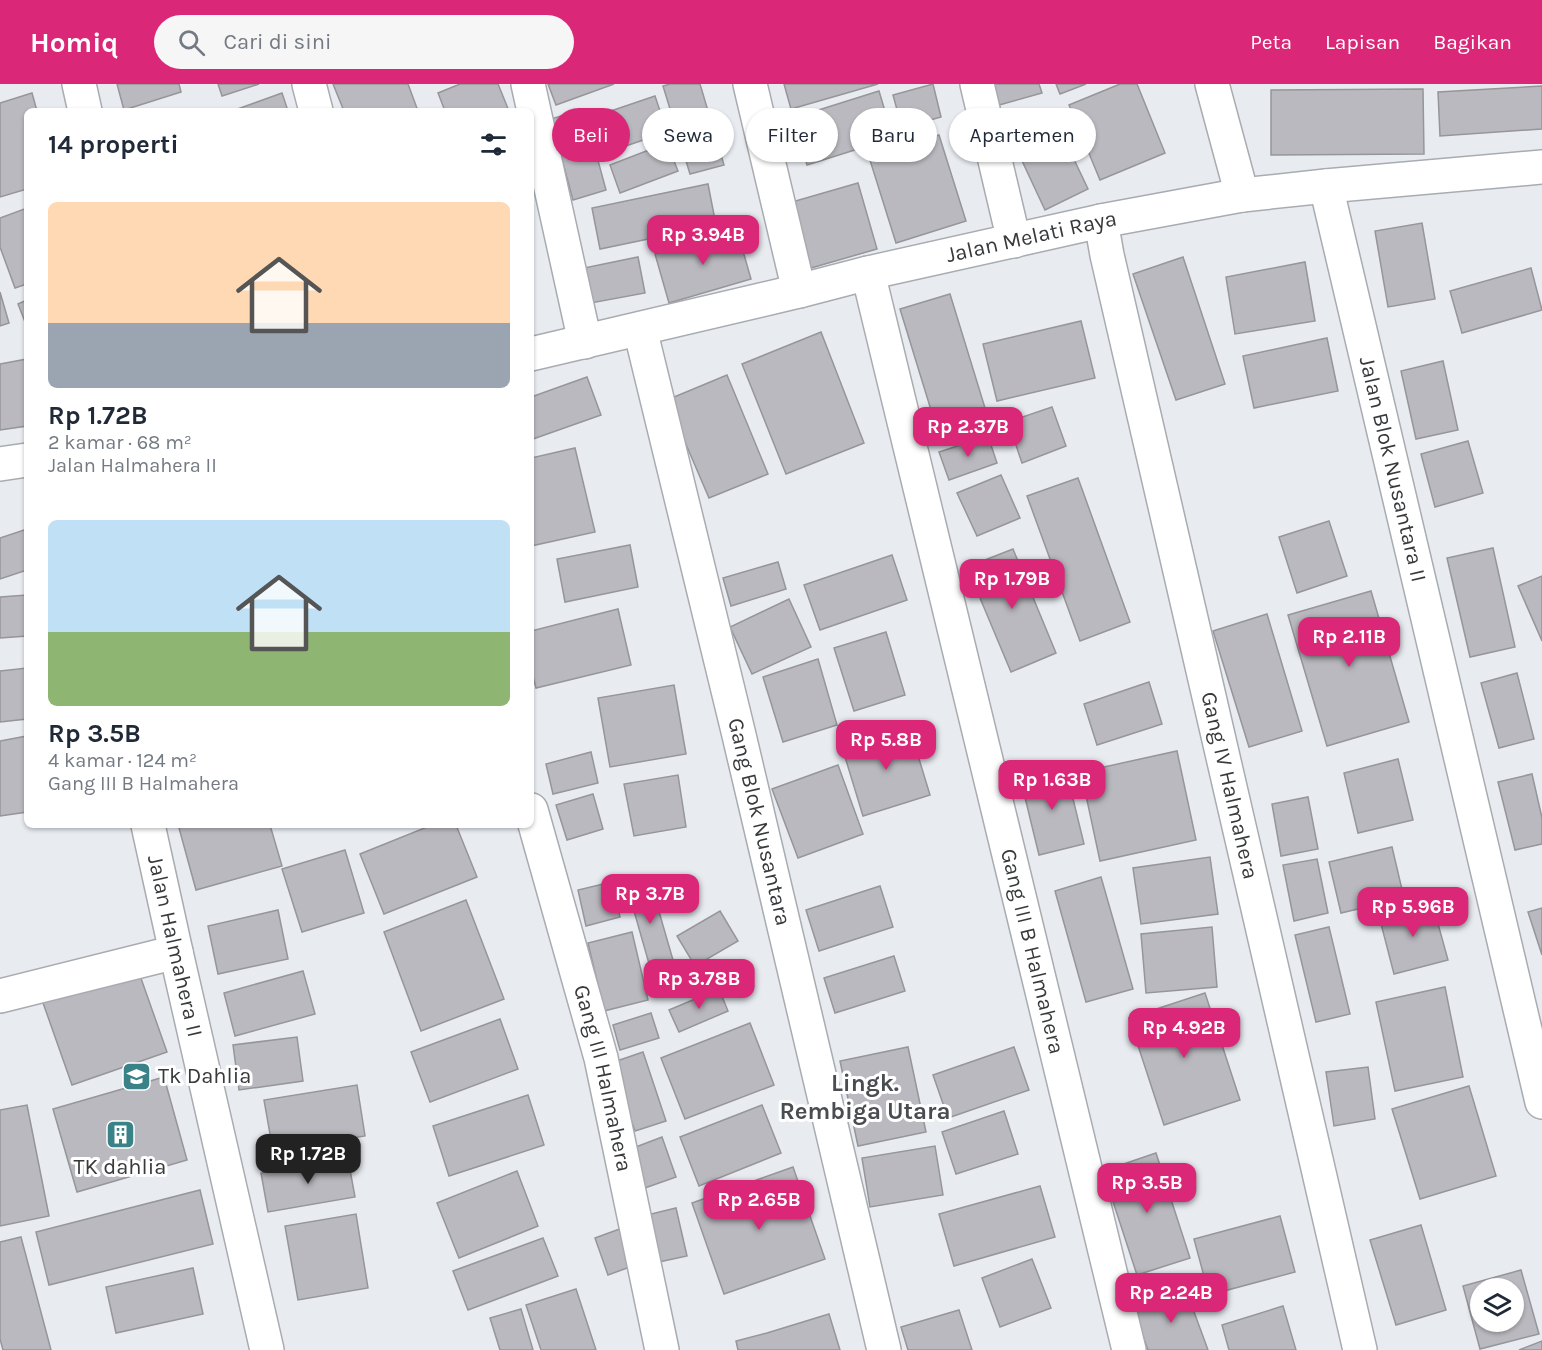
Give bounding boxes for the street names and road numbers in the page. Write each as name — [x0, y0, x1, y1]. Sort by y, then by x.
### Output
street label: Jalan Melati Raya — [944, 205, 1119, 268]
street label: Jalan Blok Nusantara II — [1354, 354, 1432, 585]
street label: Gang IV Halmahera — [1195, 689, 1264, 882]
street label: Gang Blok Nusantara — [722, 715, 796, 928]
street label: Gang III B Halmahera — [995, 846, 1070, 1057]
street label: Jalan Halmahera II — [142, 853, 208, 1040]
street label: Gang III Halmahera — [568, 982, 637, 1174]

